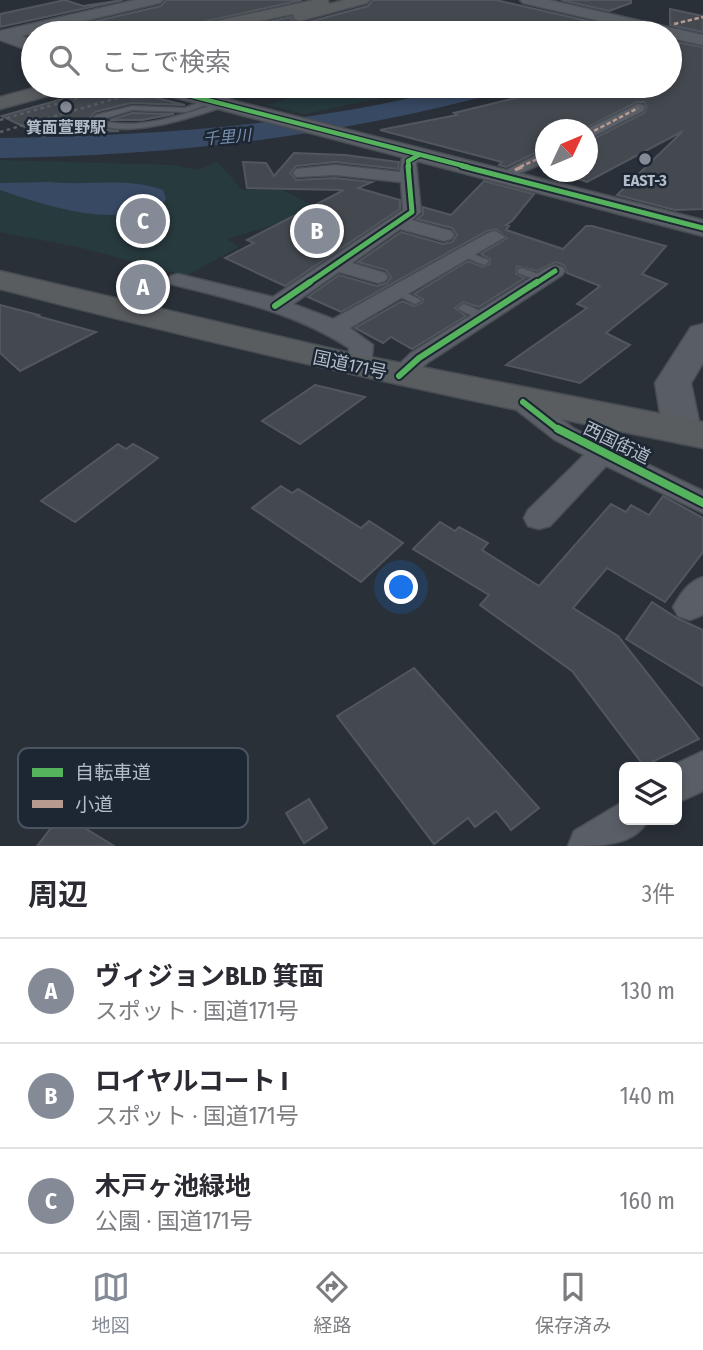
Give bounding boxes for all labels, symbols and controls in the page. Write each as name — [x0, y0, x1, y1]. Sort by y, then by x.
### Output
search box — [21, 21, 682, 98]
icon: search — [45, 41, 83, 79]
text: ここで検索 — [101, 47, 231, 78]
marker: 箕面萱野駅 — [58, 99, 74, 115]
place label: 箕面萱野駅 — [26, 118, 106, 137]
north arrow — [535, 119, 598, 182]
water label: 千里川 — [202, 125, 254, 149]
marker: EAST-3 — [637, 151, 653, 167]
place label: EAST-3 — [623, 171, 667, 190]
pin: C — [120, 195, 166, 247]
pin: B — [294, 205, 340, 257]
pin: A — [120, 261, 166, 313]
street label: 国道171号 — [311, 346, 389, 384]
street label: 西国街道 — [580, 417, 654, 469]
your location — [384, 570, 418, 604]
legend — [18, 748, 248, 828]
text: 自転車道 — [75, 761, 151, 784]
map controls — [619, 762, 682, 825]
button: layers — [619, 762, 682, 825]
text: 小道 — [75, 793, 113, 816]
text: 周辺 — [28, 877, 88, 913]
text: 3件 — [642, 880, 675, 908]
text: ヴィジョンBLD 箕面 — [95, 961, 325, 992]
text: A — [45, 977, 57, 1005]
text: 130 m — [621, 977, 675, 1005]
text: スポット · 国道171号 — [95, 997, 299, 1025]
text: ロイヤルコート I — [95, 1066, 288, 1097]
text: B — [45, 1082, 57, 1110]
text: 140 m — [620, 1082, 675, 1110]
text: スポット · 国道171号 — [95, 1102, 299, 1130]
text: 木戸ヶ池緑地 — [95, 1171, 251, 1202]
text: C — [45, 1187, 57, 1215]
text: 160 m — [620, 1187, 675, 1215]
text: 公園 · 国道171号 — [95, 1207, 253, 1235]
tab: 地図 — [92, 1268, 130, 1337]
tab: 経路 — [313, 1268, 351, 1337]
tab: 保存済み — [535, 1268, 611, 1337]

